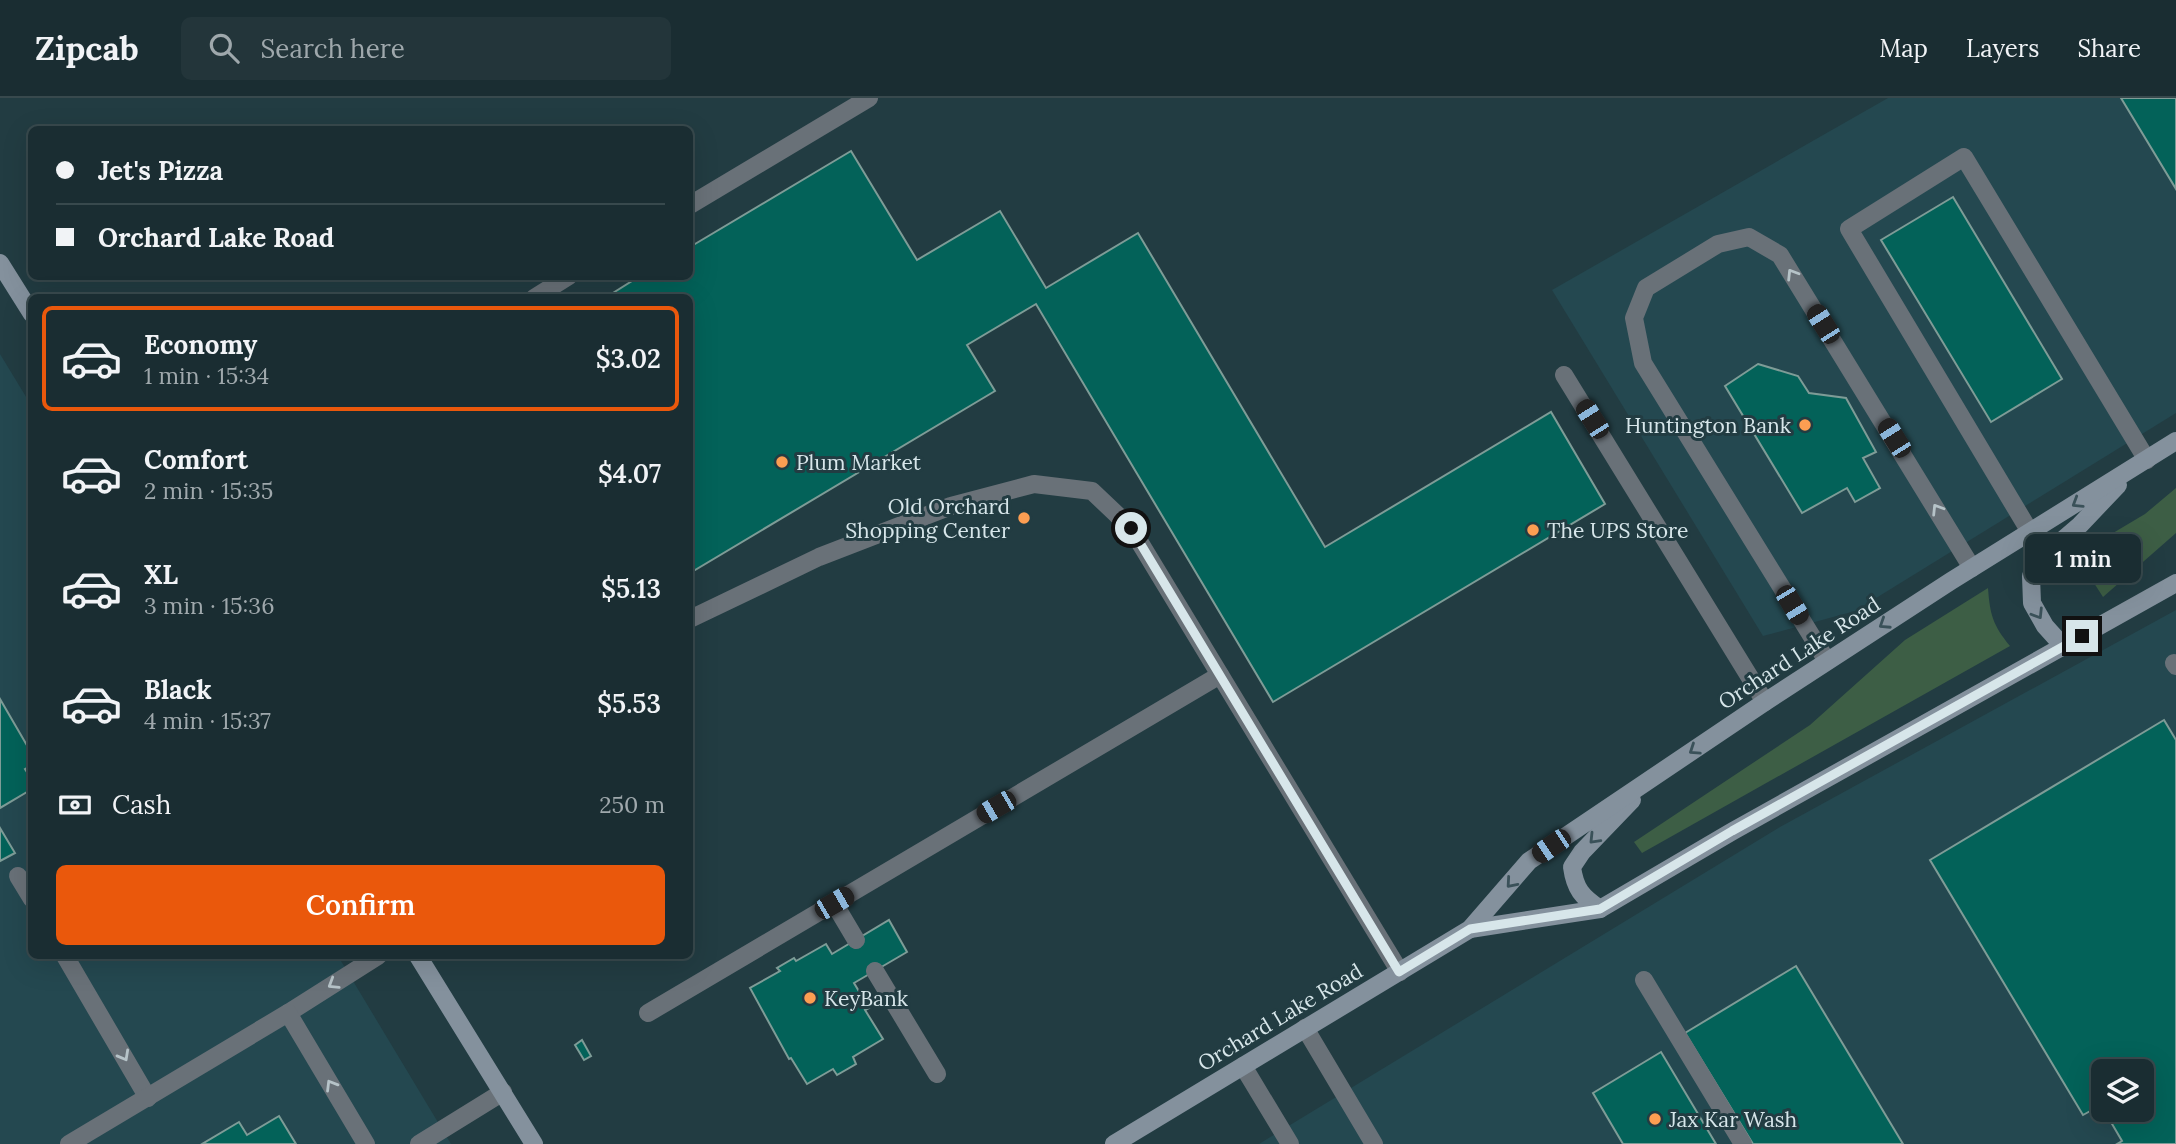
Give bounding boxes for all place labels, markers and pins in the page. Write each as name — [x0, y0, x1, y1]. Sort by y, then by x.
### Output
place label: Huntington Bank — [1625, 412, 1792, 439]
marker: Huntington Bank — [1797, 417, 1813, 433]
place label: Plum Market — [796, 449, 922, 476]
marker: Plum Market — [774, 454, 790, 470]
place label: Old Orchard Shopping Center — [845, 493, 1010, 544]
marker: Old Orchard Shopping Center — [1016, 510, 1032, 526]
place label: The UPS Store — [1547, 517, 1688, 544]
marker: The UPS Store — [1525, 522, 1541, 538]
place label: KeyBank — [824, 985, 909, 1012]
marker: KeyBank — [802, 990, 818, 1006]
place label: Jax Kar Wash — [1668, 1106, 1797, 1133]
marker: Jax Kar Wash — [1647, 1111, 1663, 1127]

